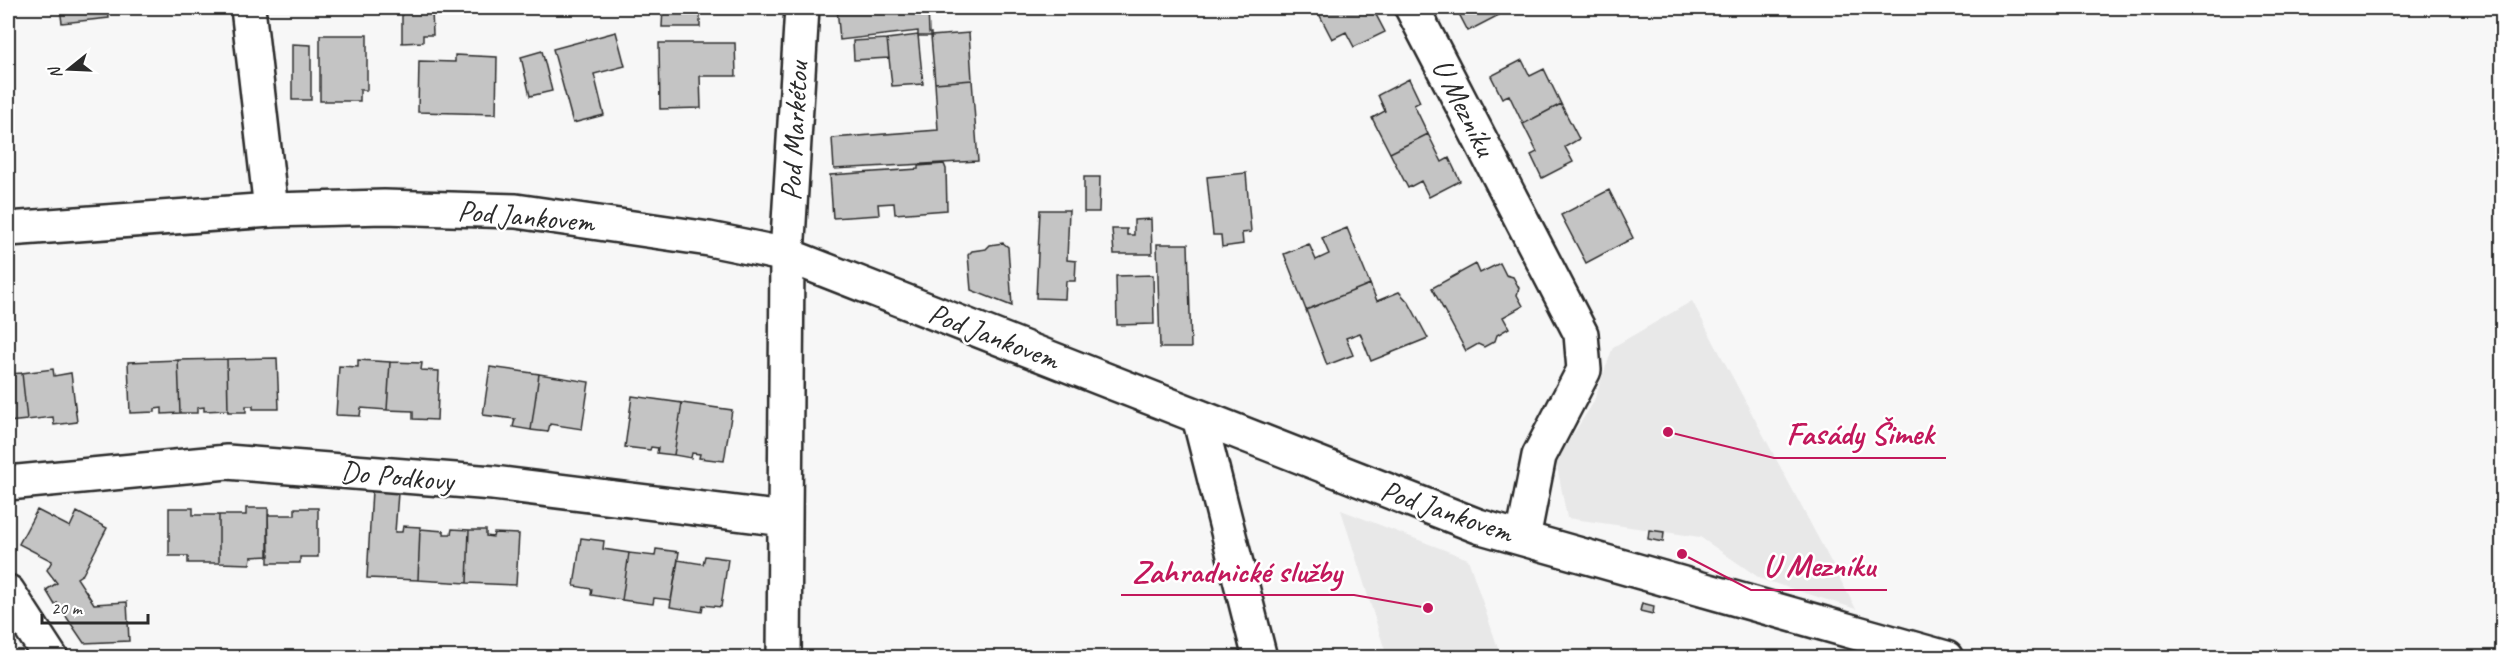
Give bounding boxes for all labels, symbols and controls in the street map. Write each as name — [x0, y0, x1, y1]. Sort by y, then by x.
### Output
north arrow — [39, 39, 99, 99]
street label: U Mezníku — [1423, 52, 1505, 164]
street label: Pod Markétou — [771, 59, 817, 202]
text: N — [44, 63, 67, 81]
street label: Pod Jankovem — [456, 191, 598, 241]
street label: Pod Jankovem — [923, 294, 1066, 379]
callout: Fasády Šimek — [1774, 408, 1946, 458]
text: Fasády Šimek — [1786, 413, 1937, 454]
street label: Do Podkovy — [339, 452, 458, 500]
street label: Pod Jankovem — [1376, 471, 1519, 552]
callout: U Mezníku — [1751, 540, 1887, 590]
callout: Zahradnické služby — [1121, 545, 1354, 595]
text: U Mezníku — [1763, 545, 1877, 586]
text: Zahradnické služby — [1132, 551, 1345, 592]
scale bar — [42, 587, 148, 625]
text: 20 m — [51, 597, 84, 619]

